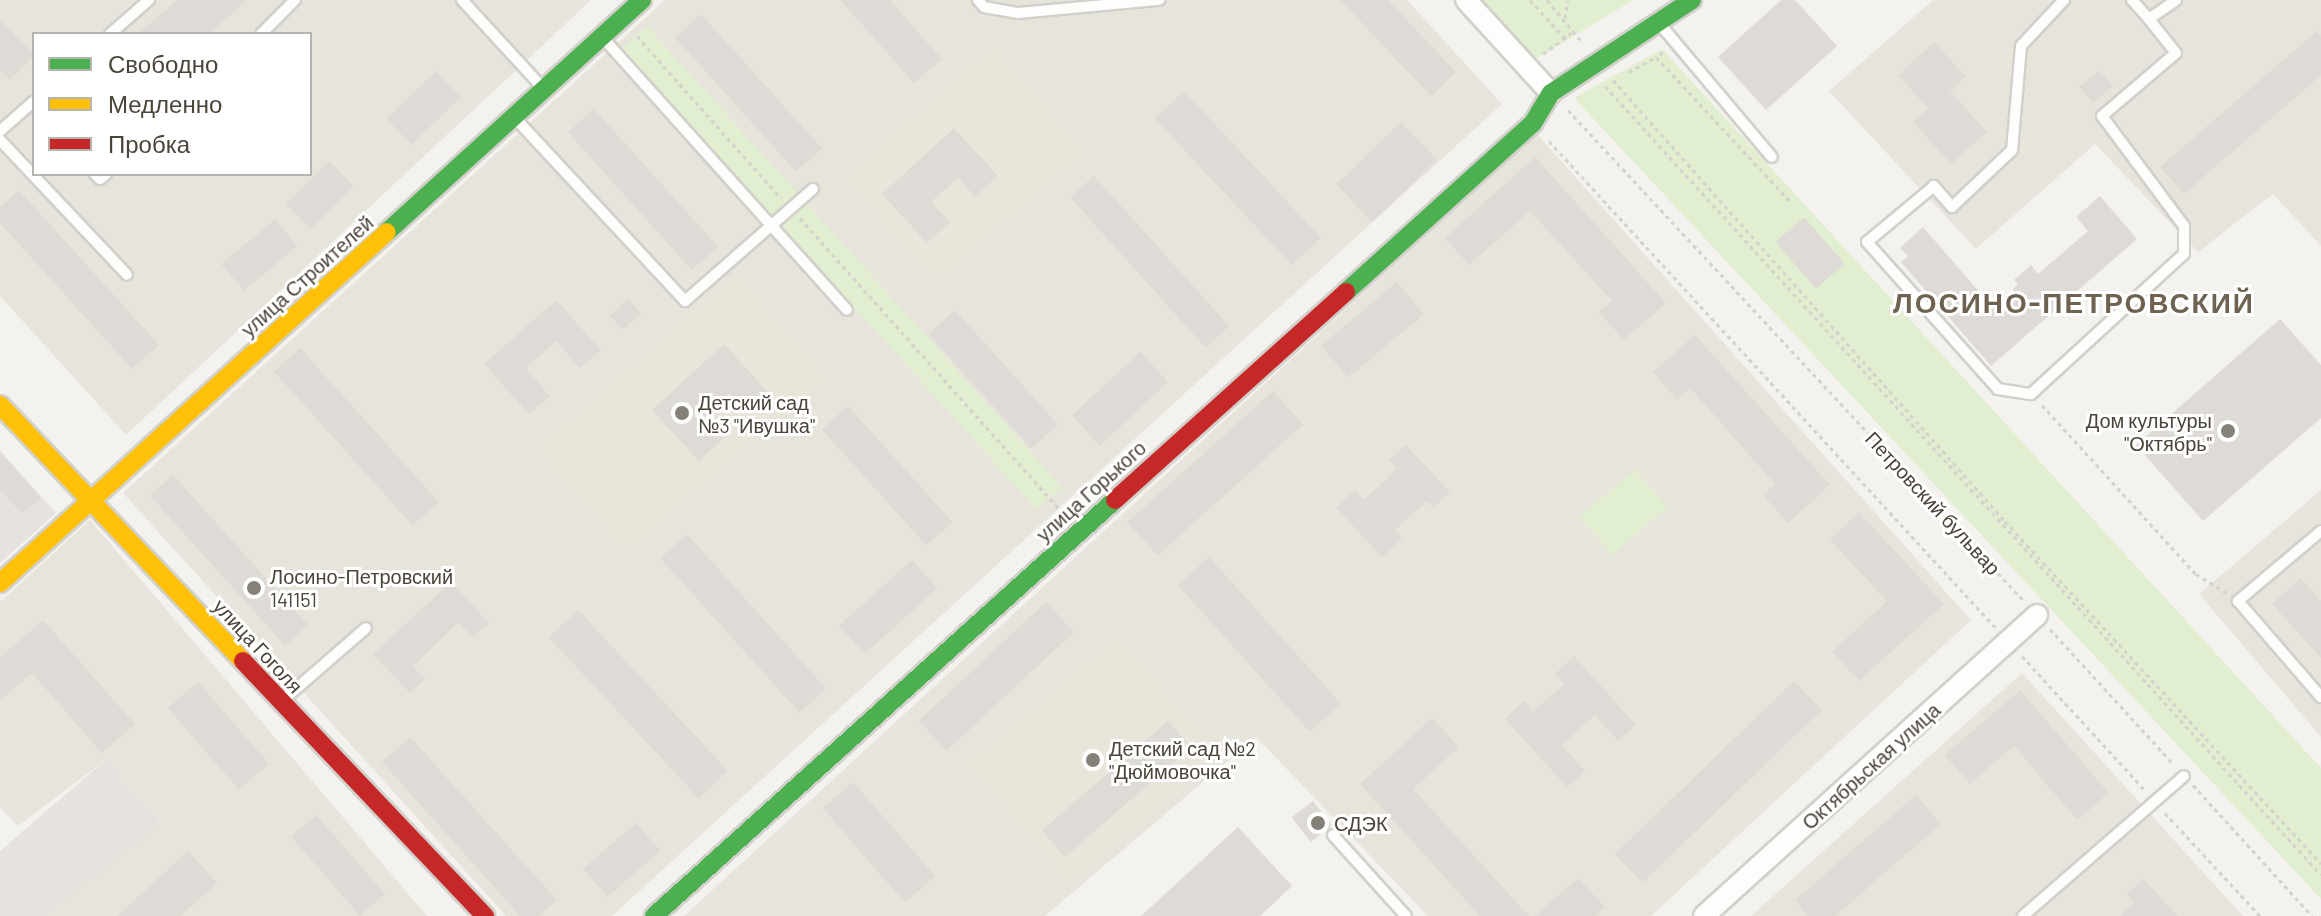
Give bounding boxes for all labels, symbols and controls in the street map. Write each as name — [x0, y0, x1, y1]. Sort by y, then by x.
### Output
legend — [32, 32, 312, 176]
text: Свободно — [108, 49, 218, 78]
text: Медленно — [108, 89, 222, 118]
text: Пробка — [108, 129, 190, 158]
street label: улица Строителей — [236, 210, 378, 342]
district label: ЛОСИНО-ПЕТРОВСКИЙ — [1893, 285, 2255, 319]
place label: Детский сад №3 "Ивушка" — [698, 390, 815, 437]
marker: Детский сад №3 "Ивушка" — [673, 404, 691, 422]
place label: Дом культуры "Октябрь" — [2086, 408, 2212, 455]
marker: Дом культуры "Октябрь" — [2219, 422, 2237, 440]
street label: Петровский бульвар — [1860, 426, 2006, 580]
street label: улица Горького — [1031, 436, 1151, 546]
place label: Лосино-Петровский 141151 — [270, 564, 453, 611]
marker: Лосино-Петровский 141151 — [245, 579, 263, 597]
street label: улица Гоголя — [208, 594, 308, 698]
street label: Октябрьская улица — [1797, 698, 1945, 834]
place label: Детский сад №2 "Дюймовочка" — [1109, 736, 1256, 783]
marker: Детский сад №2 "Дюймовочка" — [1084, 751, 1102, 769]
place label: СДЭК — [1334, 811, 1388, 835]
marker: СДЭК — [1309, 814, 1327, 832]

